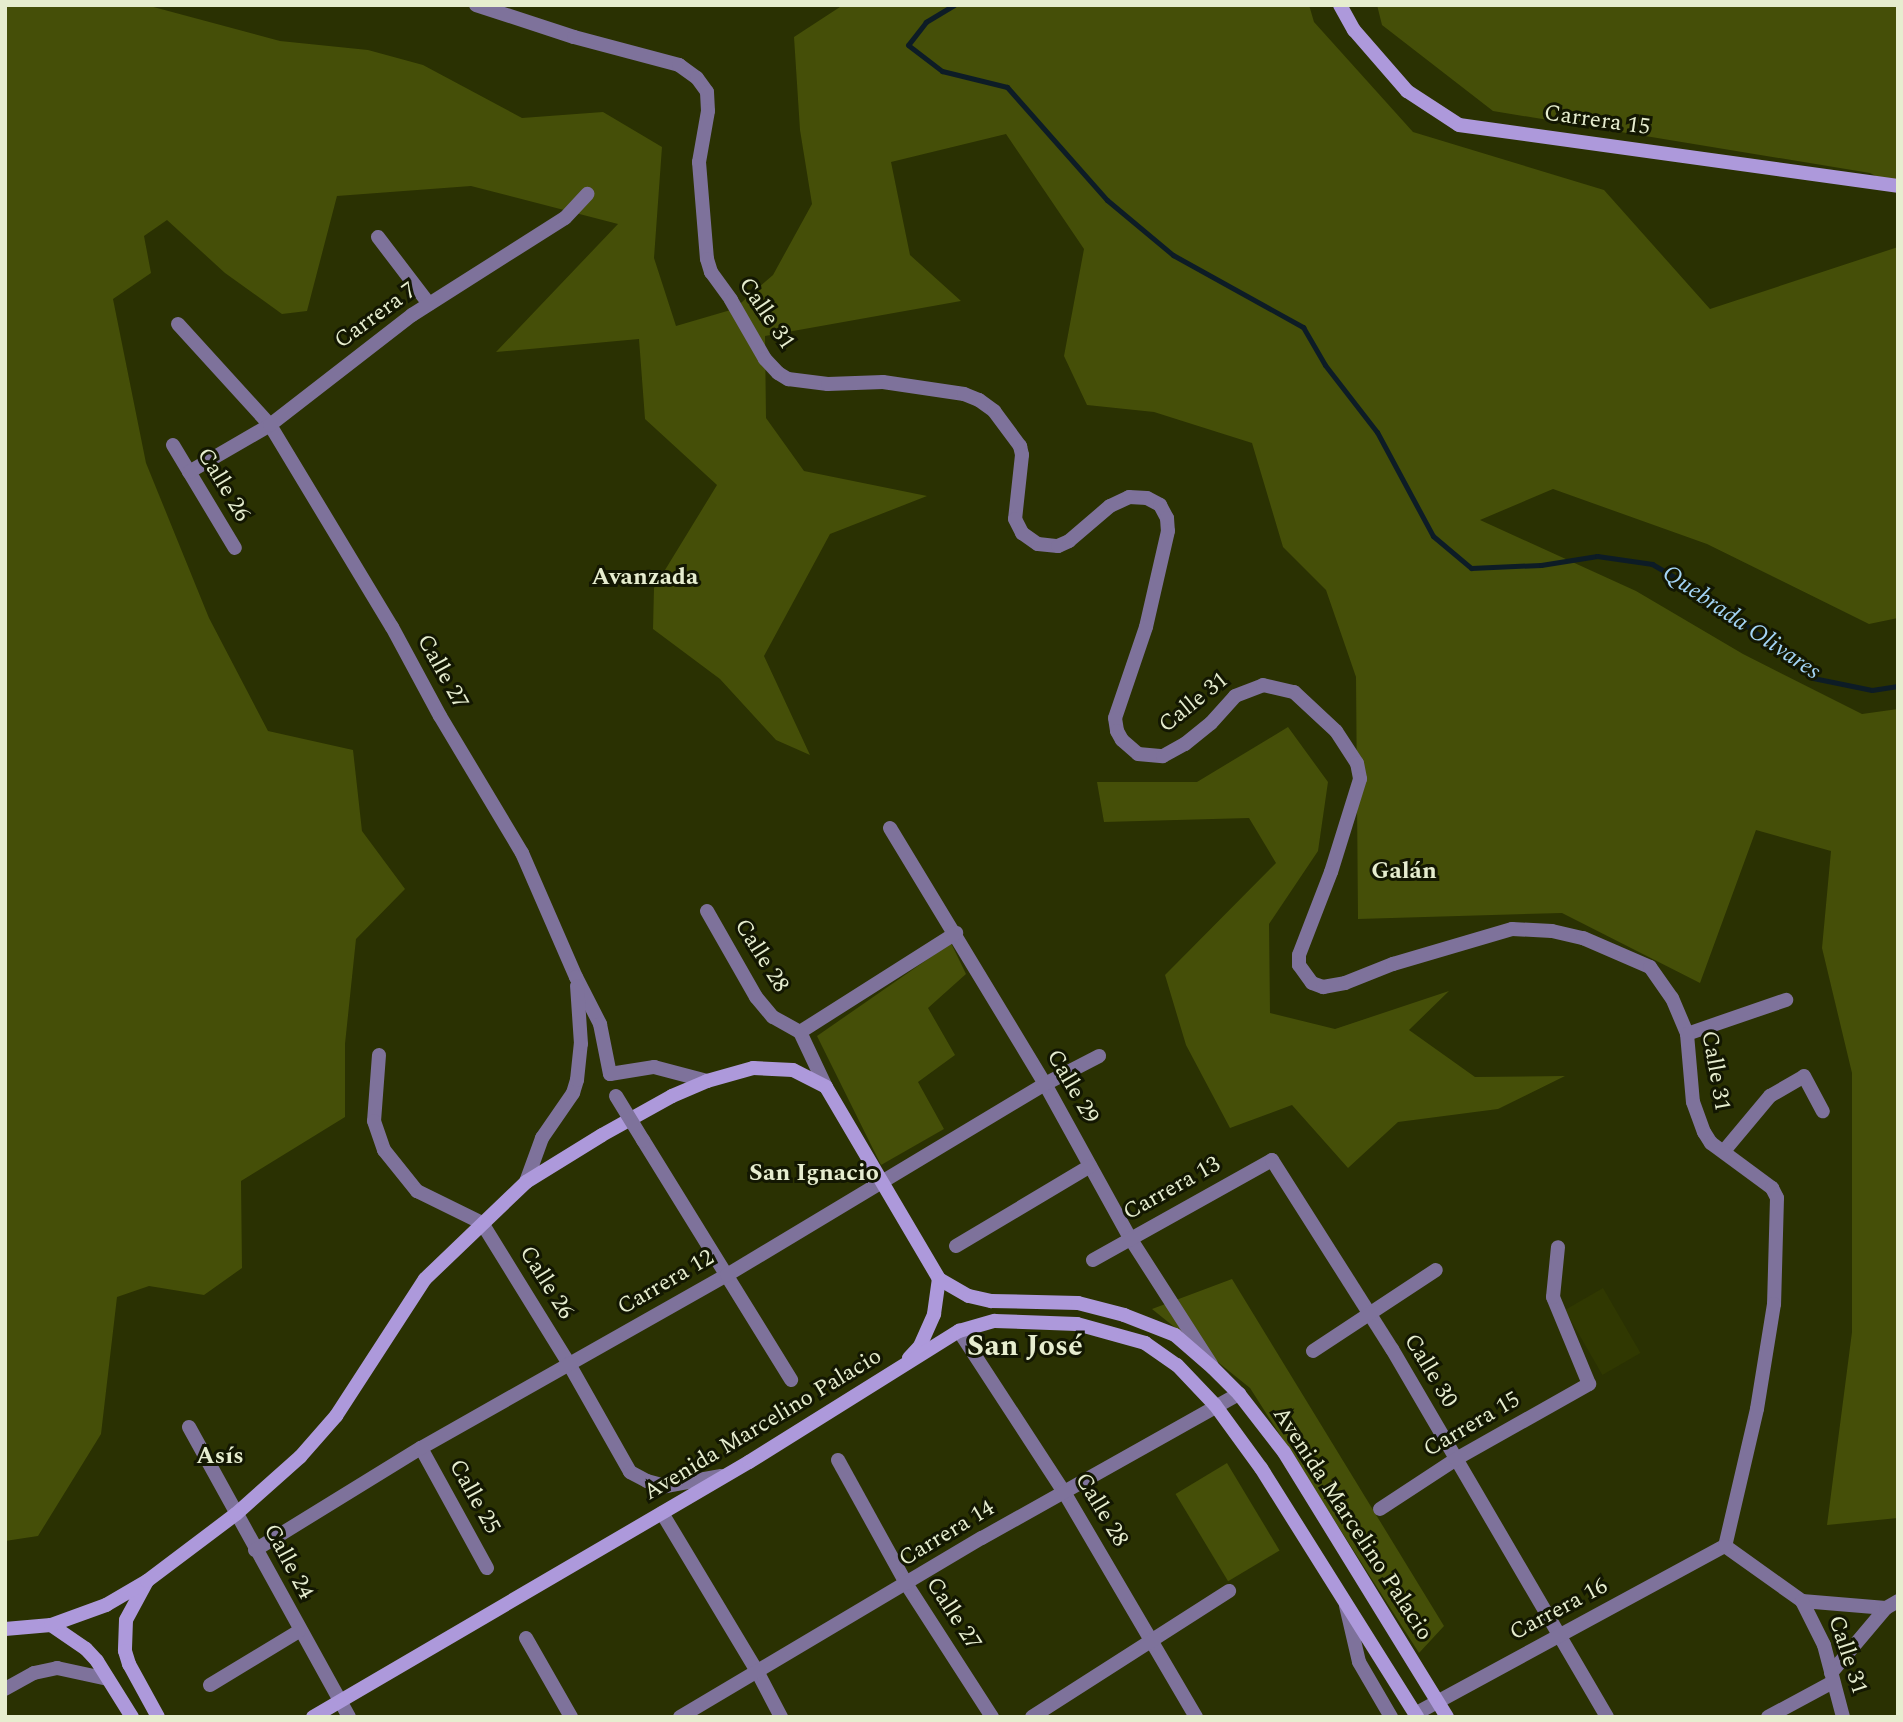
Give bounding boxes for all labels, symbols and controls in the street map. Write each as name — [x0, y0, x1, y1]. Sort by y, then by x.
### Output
street label: Carrera 15 — [1542, 100, 1652, 142]
street label: Calle 31 — [732, 273, 800, 355]
street label: Carrera 7 — [329, 277, 423, 355]
street label: Calle 26 — [190, 443, 256, 527]
water label: Quebrada Olivares — [1657, 559, 1825, 687]
district label: Avanzada — [592, 564, 698, 592]
street label: Calle 27 — [410, 630, 474, 714]
street label: Calle 31 — [1154, 667, 1234, 739]
district label: Galán — [1371, 858, 1437, 886]
street label: Calle 28 — [728, 914, 794, 998]
street label: Calle 31 — [1694, 1029, 1736, 1113]
street label: Calle 29 — [1040, 1045, 1104, 1129]
street label: Carrera 13 — [1119, 1151, 1225, 1227]
district label: San Ignacio — [749, 1160, 879, 1188]
street label: Calle 26 — [513, 1241, 579, 1325]
street label: Carrera 12 — [613, 1244, 719, 1322]
district label: San José — [967, 1328, 1083, 1364]
street label: Calle 30 — [1397, 1329, 1463, 1413]
street label: Avenida Marcelino Palacio — [639, 1343, 887, 1507]
street label: Carrera 15 — [1419, 1386, 1525, 1464]
street label: Avenida Marcelino Palacio — [1266, 1402, 1438, 1646]
district label: Asís — [196, 1443, 244, 1471]
street label: Calle 25 — [442, 1455, 506, 1539]
street label: Calle 28 — [1068, 1468, 1134, 1552]
street label: Carrera 14 — [894, 1495, 1000, 1573]
street label: Calle 24 — [257, 1520, 319, 1604]
street label: Calle 27 — [919, 1572, 987, 1656]
street label: Carrera 16 — [1505, 1573, 1613, 1647]
street label: Calle 31 — [1821, 1612, 1873, 1698]

